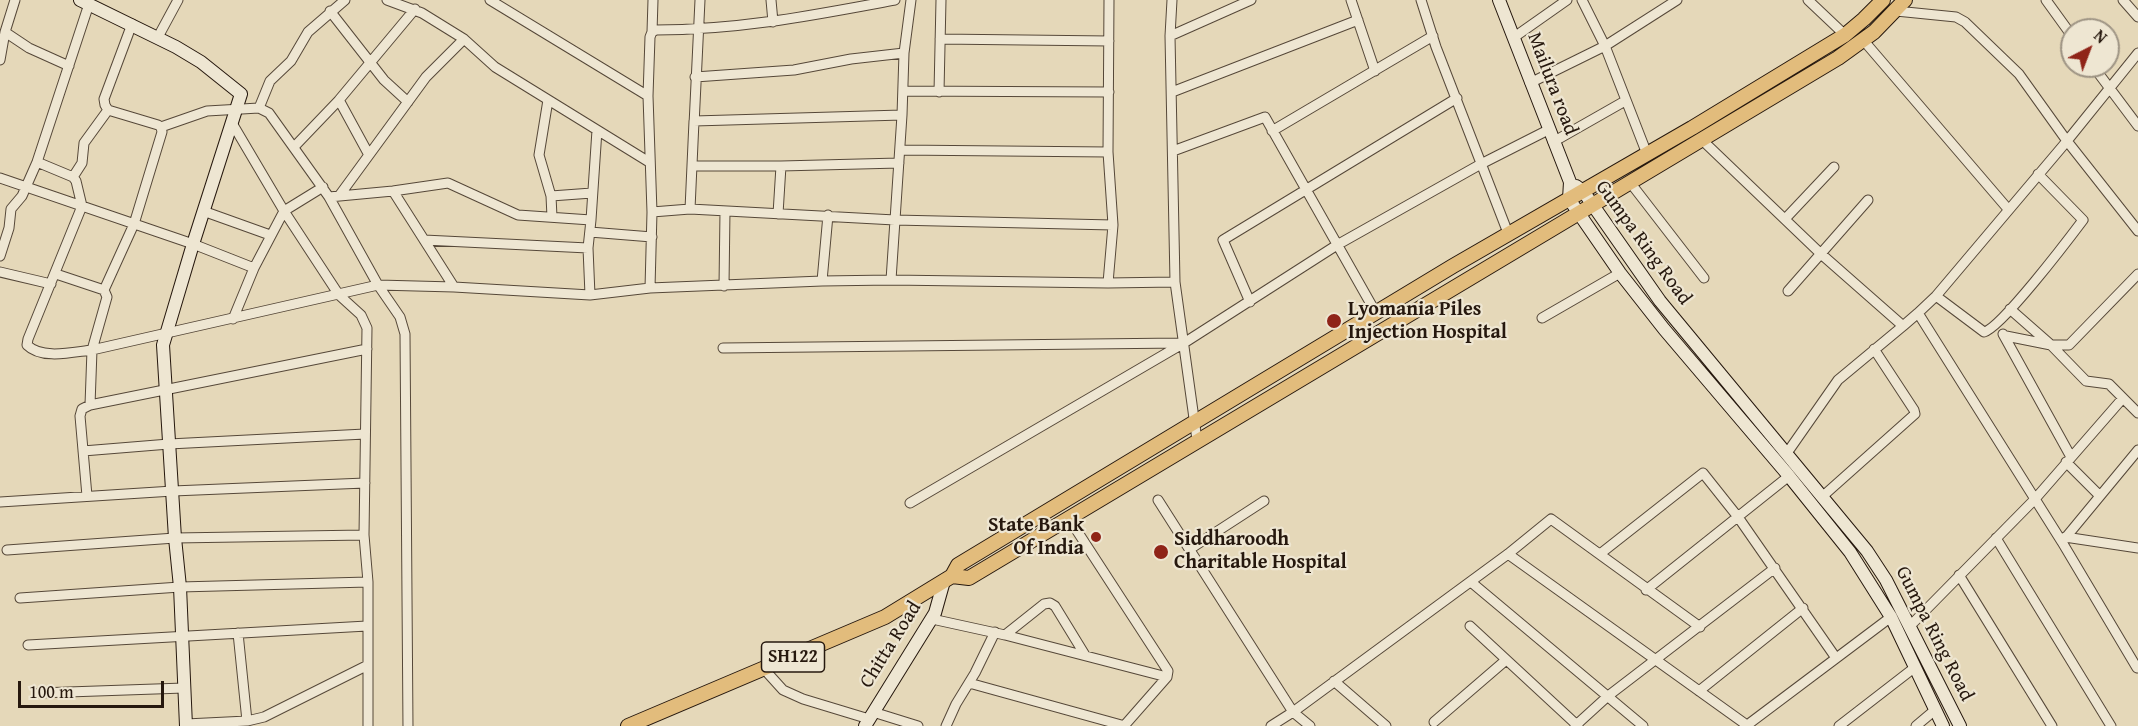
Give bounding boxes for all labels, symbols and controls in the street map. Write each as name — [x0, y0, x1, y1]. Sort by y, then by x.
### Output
north arrow — [2060, 18, 2120, 78]
text: N — [2089, 24, 2113, 49]
street label: Mailura road — [1521, 29, 1583, 139]
street label: Gumpa Ring Road — [1590, 176, 1696, 310]
place label: Lyomania Piles Injection Hospital — [1348, 298, 1507, 345]
marker: Lyomania Piles Injection Hospital — [1325, 312, 1343, 330]
place label: State Bank Of India — [988, 514, 1084, 561]
place label: Siddharoodh Charitable Hospital — [1174, 528, 1347, 575]
marker: State Bank Of India — [1089, 530, 1103, 544]
marker: Siddharoodh Charitable Hospital — [1152, 543, 1170, 561]
street label: Gumpa Ring Road — [1890, 563, 1978, 705]
street label: Chitta Road — [855, 597, 927, 693]
road number: SH122 — [762, 642, 824, 672]
scale bar — [21, 669, 166, 707]
text: 100 m — [29, 678, 74, 705]

